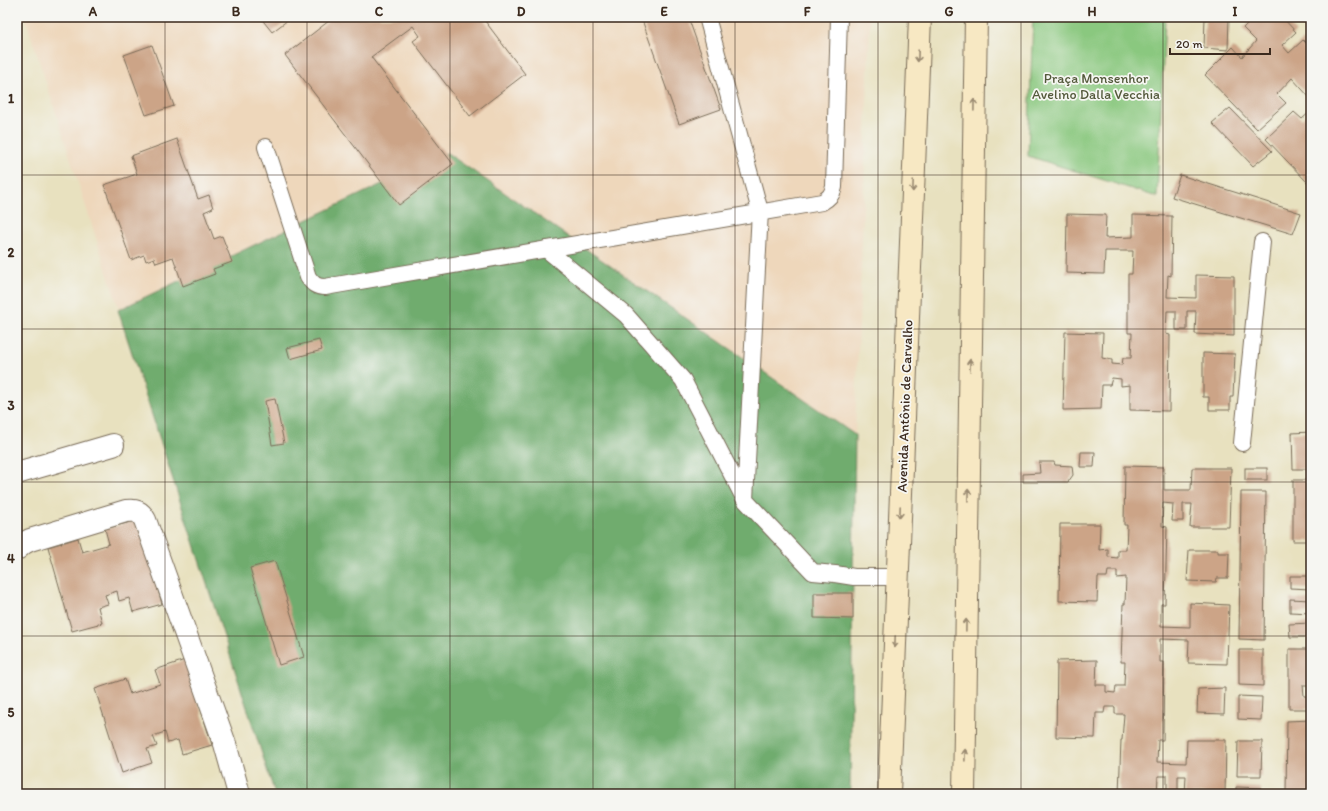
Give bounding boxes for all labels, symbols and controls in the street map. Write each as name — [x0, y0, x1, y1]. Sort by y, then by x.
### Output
text: A — [88, 4, 98, 19]
text: B — [232, 4, 241, 19]
text: C — [375, 4, 384, 19]
text: D — [517, 4, 526, 19]
text: E — [660, 4, 668, 19]
text: F — [804, 4, 811, 19]
text: G — [945, 4, 954, 19]
text: H — [1088, 4, 1097, 19]
text: I — [1233, 4, 1238, 19]
scale bar — [1170, 30, 1270, 56]
text: 20 m — [1176, 37, 1203, 51]
one-way arrow — [915, 49, 922, 62]
park label: Praça Monsenhor Avelino Dalla Vecchia — [1032, 70, 1160, 103]
text: 1 — [8, 91, 14, 106]
one-way arrow — [970, 99, 978, 112]
one-way arrow — [910, 179, 917, 192]
text: 2 — [8, 245, 15, 260]
street label: Avenida Antônio de Carvalho — [893, 319, 917, 493]
one-way arrow — [966, 359, 974, 372]
text: 3 — [7, 398, 15, 413]
one-way arrow — [964, 489, 972, 502]
one-way arrow — [897, 505, 904, 518]
text: 4 — [7, 551, 15, 566]
one-way arrow — [962, 619, 970, 632]
one-way arrow — [891, 635, 899, 648]
text: 5 — [8, 705, 15, 720]
one-way arrow — [961, 749, 968, 762]

